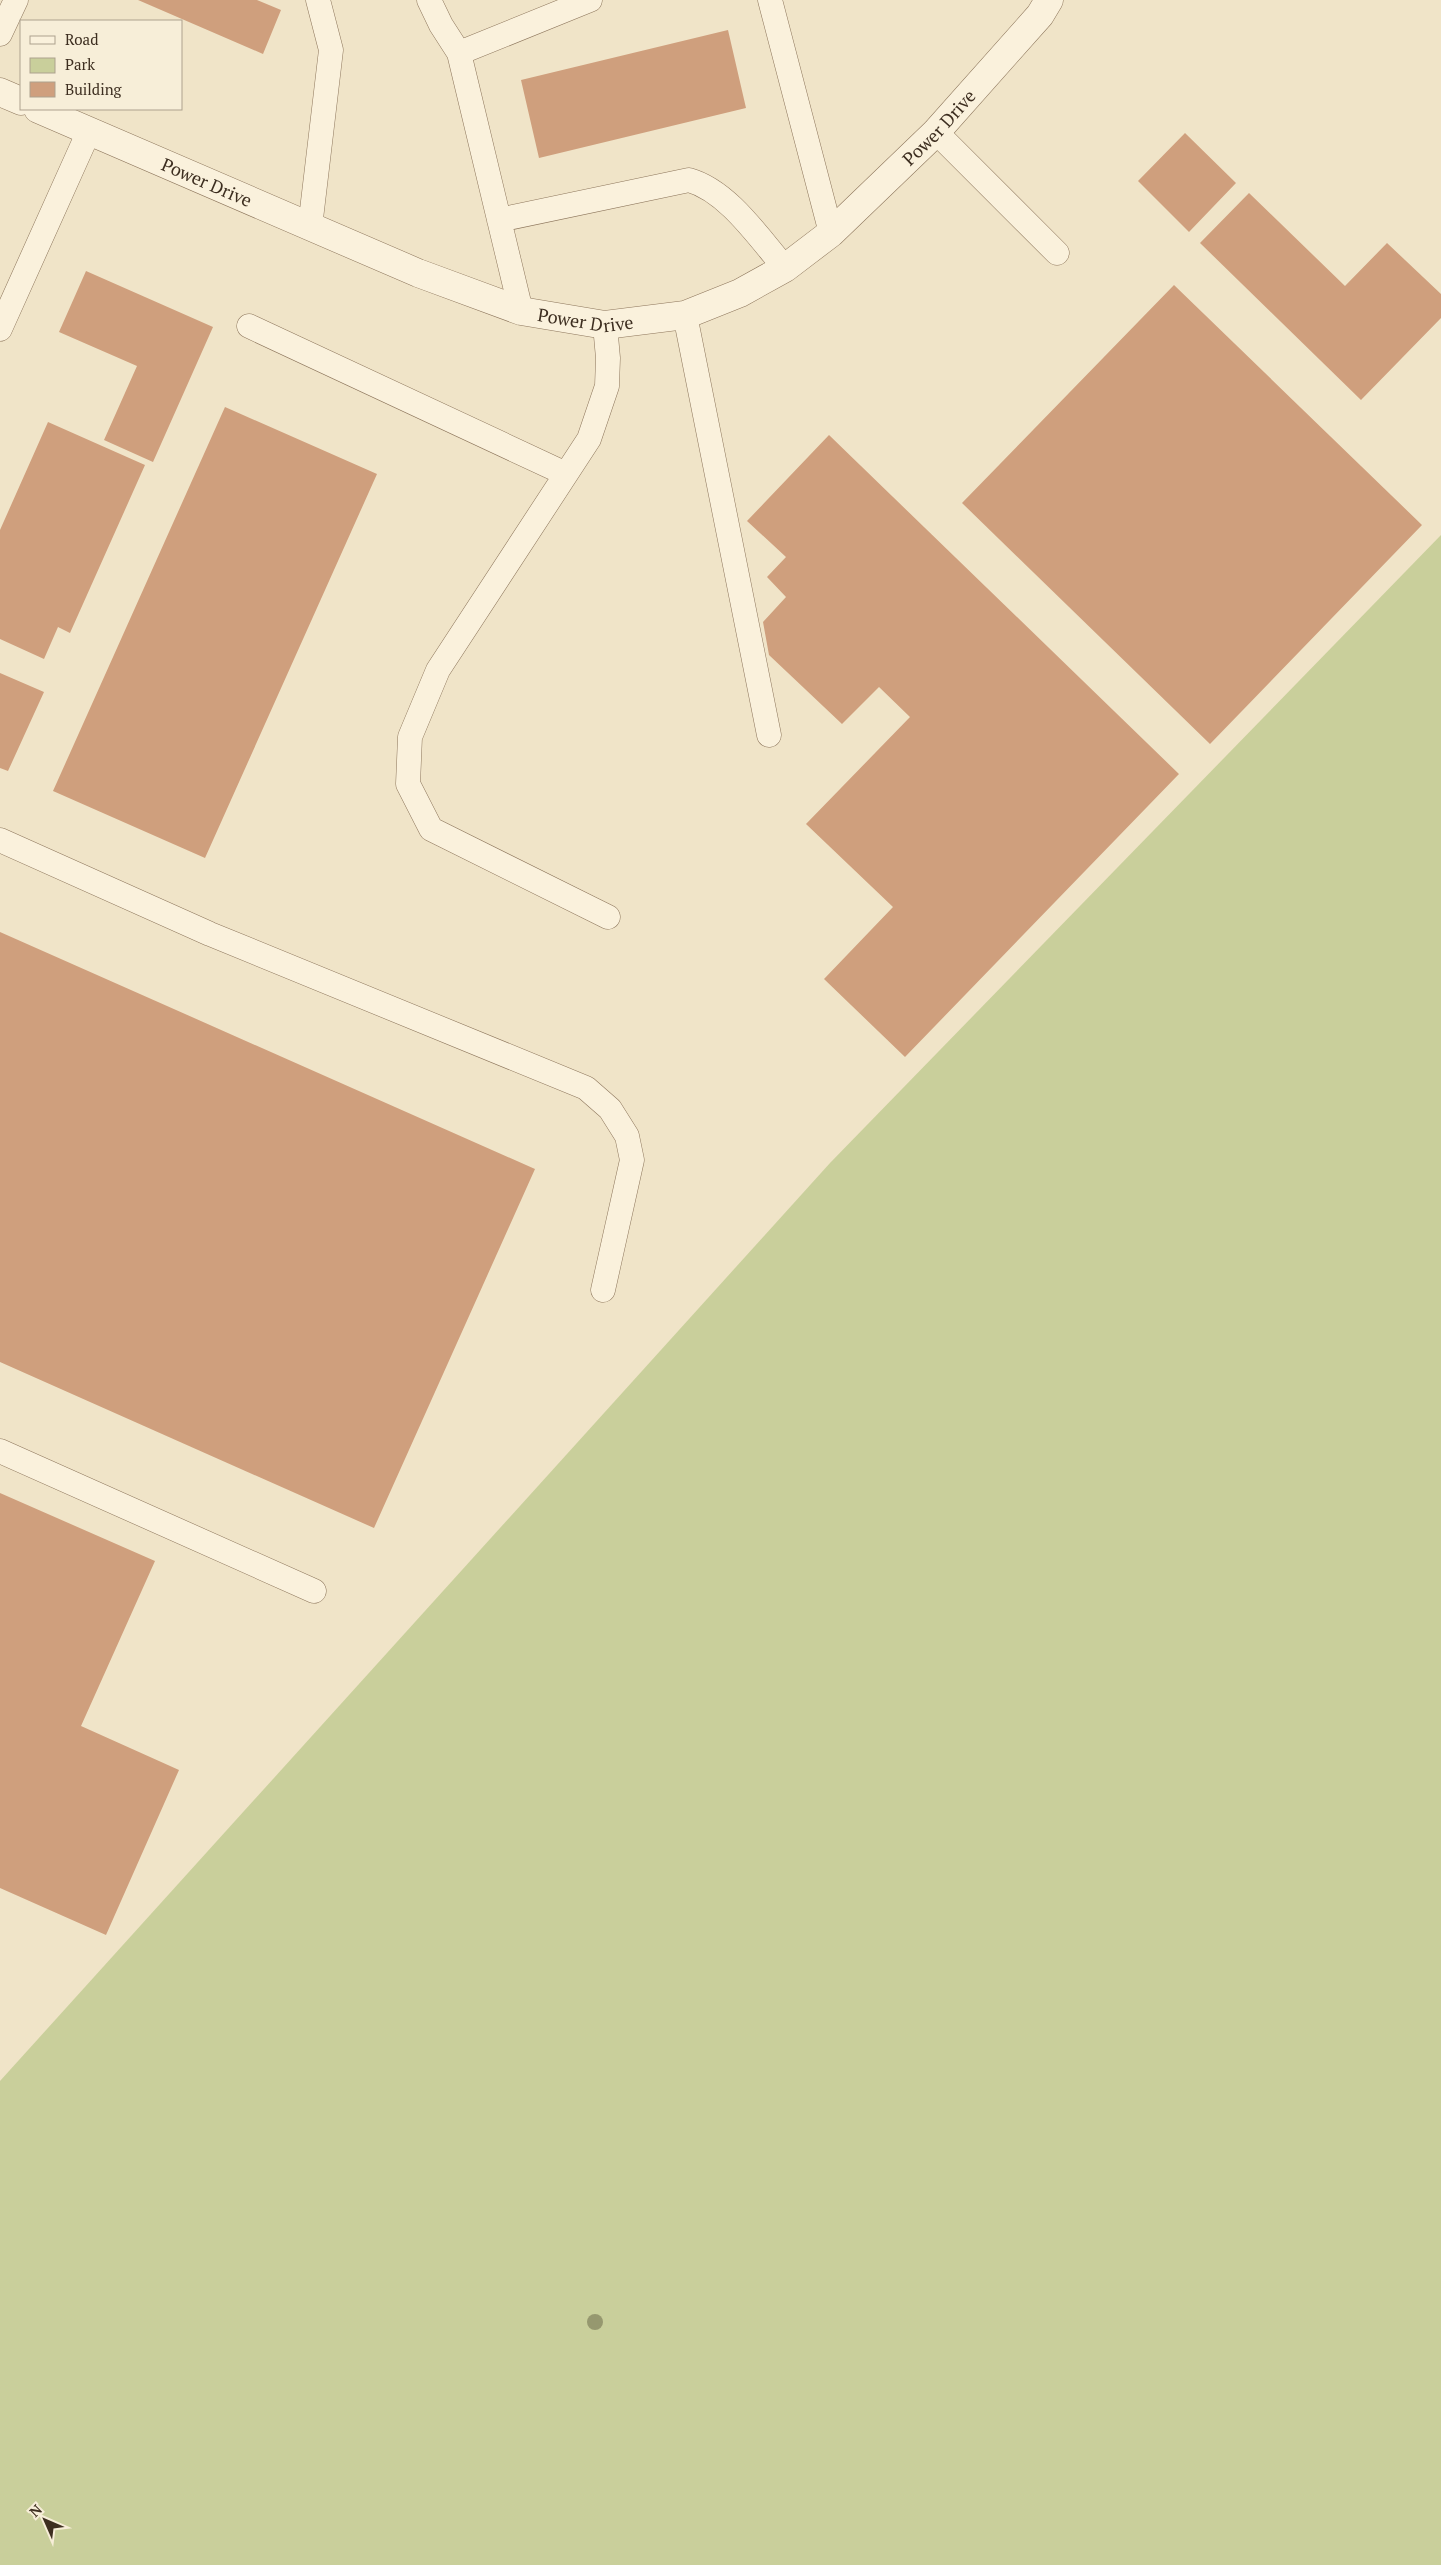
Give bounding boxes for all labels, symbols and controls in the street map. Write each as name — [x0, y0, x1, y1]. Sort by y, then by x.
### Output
legend — [20, 20, 182, 110]
text: Road — [65, 29, 98, 49]
text: Park — [65, 54, 95, 74]
text: Building — [65, 79, 123, 99]
street label: Power Drive — [897, 84, 980, 170]
street label: Power Drive — [158, 152, 256, 212]
street label: Power Drive — [536, 302, 635, 337]
north arrow — [20, 2495, 70, 2545]
text: N — [25, 2500, 46, 2521]

